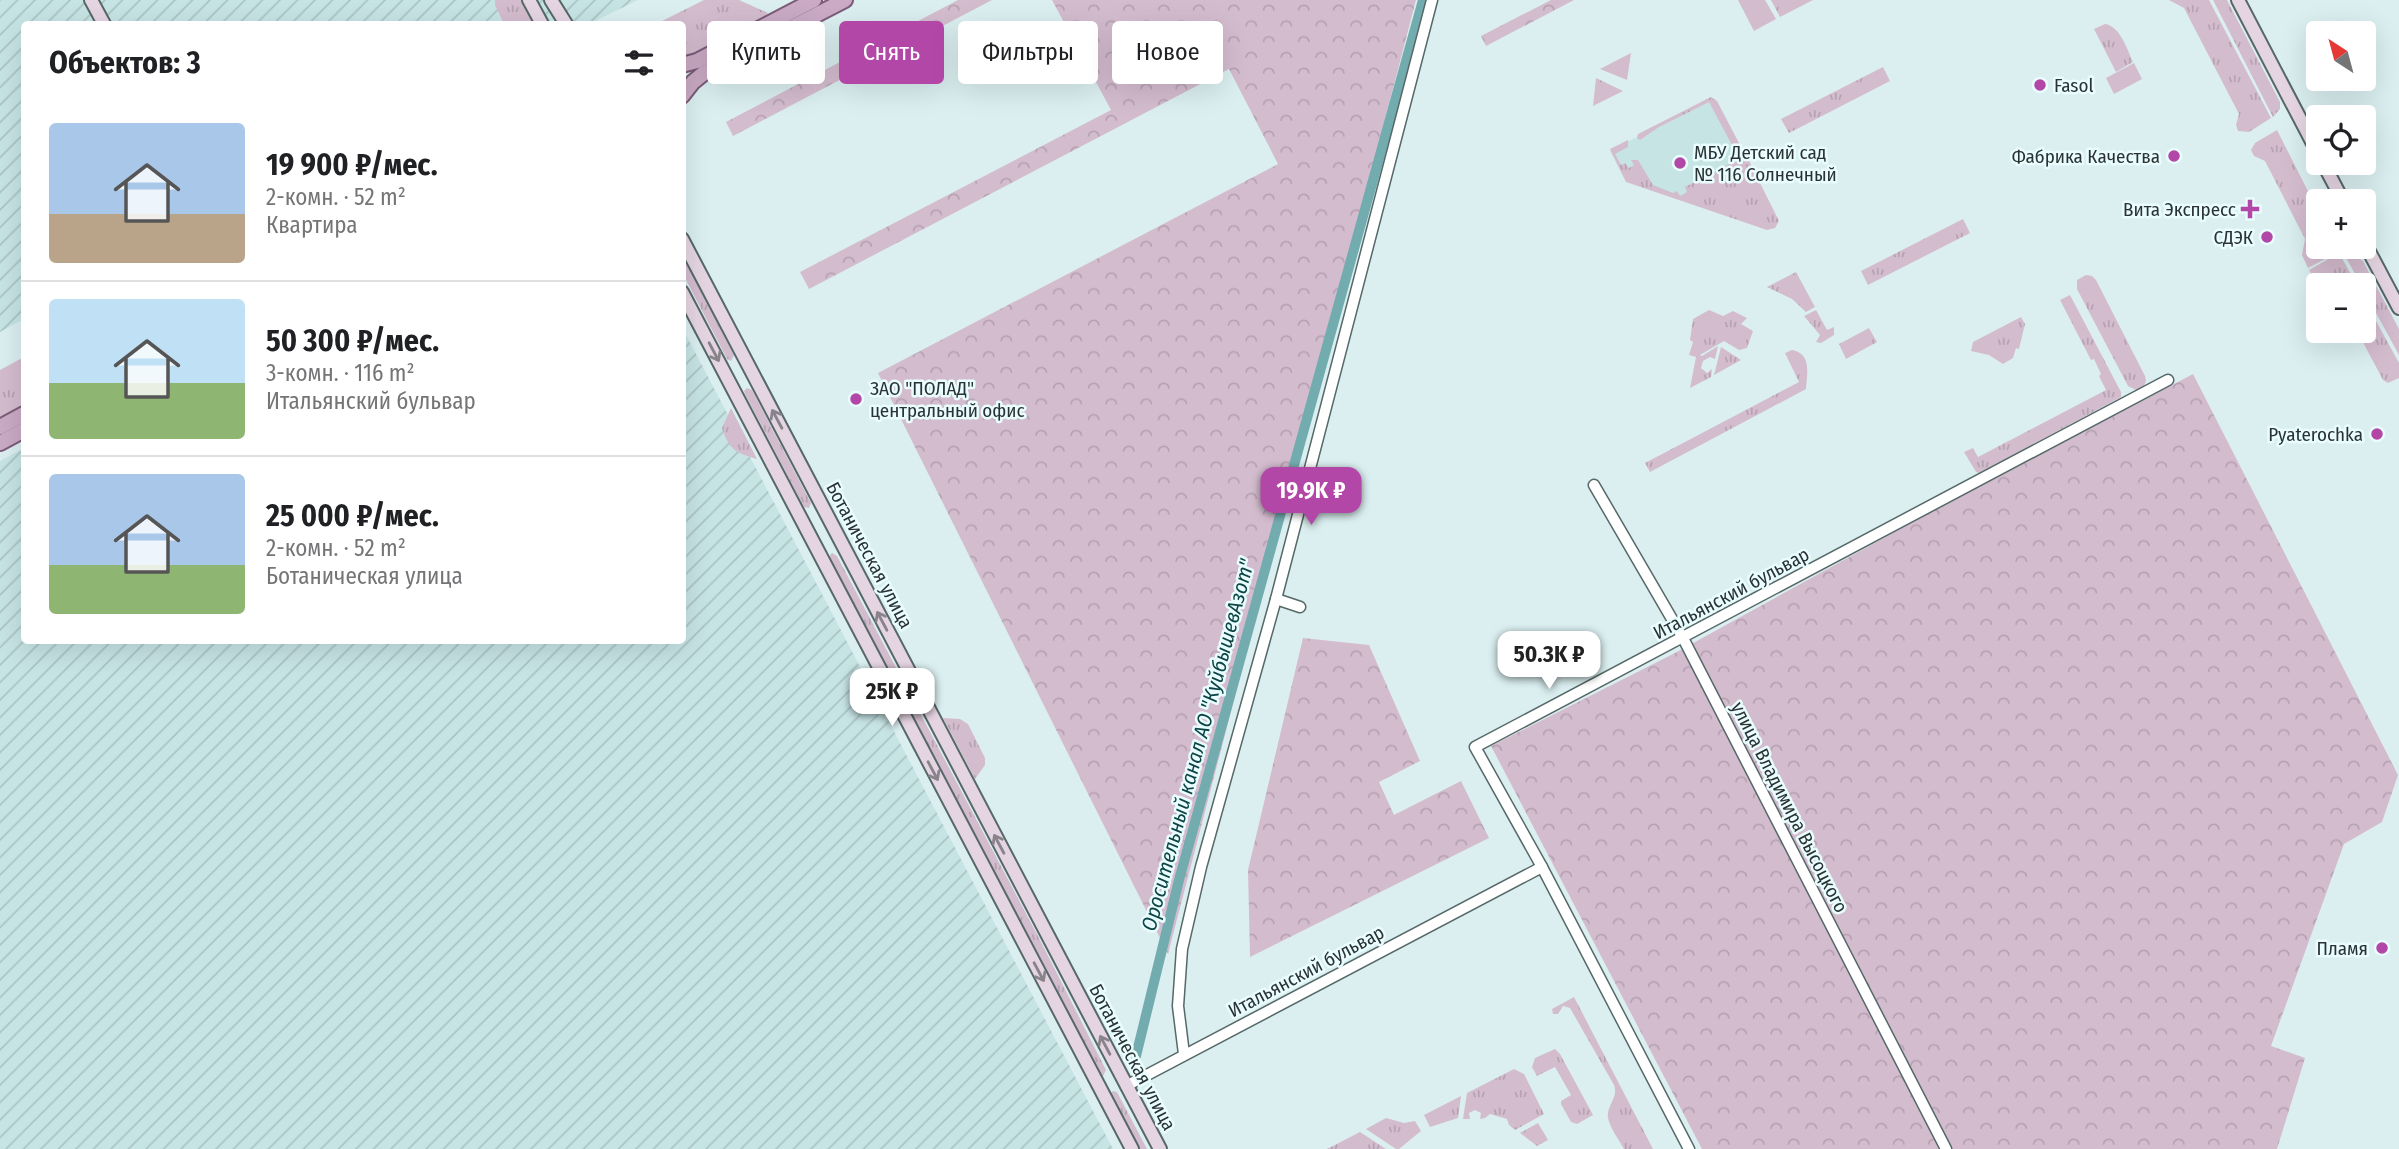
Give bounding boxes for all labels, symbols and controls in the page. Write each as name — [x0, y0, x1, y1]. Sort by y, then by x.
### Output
chip: Купить — [707, 21, 825, 84]
chip: Снять — [839, 21, 944, 84]
chip: Фильтры — [958, 21, 1098, 84]
chip: Новое — [1112, 21, 1223, 84]
north arrow — [2306, 21, 2376, 91]
map controls — [2306, 21, 2376, 343]
icon: filters — [620, 44, 658, 82]
text: Объектов: 3 — [49, 45, 201, 81]
place label: Fasol — [2054, 74, 2093, 97]
marker: Fasol — [2032, 77, 2048, 93]
button: locate — [2306, 105, 2376, 175]
place label: МБУ Детский сад № 116 Солнечный — [1694, 141, 1837, 186]
place label: Фабрика Качества — [2012, 145, 2160, 168]
text: 19 900 ₽/мес. — [266, 147, 438, 183]
marker: Фабрика Качества — [2166, 148, 2182, 164]
icon: home — [105, 151, 189, 235]
marker: МБУ Детский сад № 116 Солнечный — [1672, 155, 1688, 171]
text: 2-комн. · 52 m² — [266, 183, 406, 211]
button: + — [2306, 189, 2376, 259]
place label: Вита Экспресс — [2123, 198, 2236, 221]
marker: Вита Экспресс — [2242, 201, 2258, 217]
text: Квартира — [266, 211, 358, 239]
place label: СДЭК — [2213, 226, 2253, 249]
marker: СДЭК — [2259, 229, 2275, 245]
button: − — [2306, 273, 2376, 343]
text: 50 300 ₽/мес. — [266, 323, 439, 359]
icon: home — [105, 327, 189, 411]
one-way arrow — [708, 341, 721, 362]
text: 3-комн. · 116 m² — [266, 359, 415, 387]
place label: ЗАО "ПОЛАД" центральный офис — [870, 377, 1025, 422]
text: Итальянский бульвар — [266, 387, 476, 415]
marker: ЗАО "ПОЛАД" центральный офис — [848, 391, 864, 407]
one-way arrow — [769, 409, 783, 430]
place label: Pyaterochka — [2268, 423, 2363, 446]
marker: Pyaterochka — [2369, 426, 2385, 442]
pin: 19.9K ₽ — [1246, 468, 1376, 527]
text: 19.9K ₽ — [1277, 476, 1345, 504]
street label: Ботаническая улица — [821, 478, 918, 632]
text: 25 000 ₽/мес. — [266, 498, 439, 534]
icon: home — [105, 502, 189, 586]
text: 2-комн. · 52 m² — [266, 534, 406, 562]
street label: Итальянский бульвар — [1649, 543, 1813, 644]
water label: Оросительный канал АО "КуйбышевАзот" — [1136, 555, 1261, 934]
text: Ботаническая улица — [266, 562, 463, 590]
one-way arrow — [875, 611, 888, 632]
pin: 50.3K ₽ — [1484, 632, 1614, 691]
text: 50.3K ₽ — [1514, 640, 1584, 668]
pin: 25K ₽ — [843, 668, 941, 728]
text: 25K ₽ — [866, 677, 918, 705]
street label: улица Владимира Высоцкого — [1726, 698, 1853, 916]
one-way arrow — [927, 760, 941, 780]
one-way arrow — [992, 834, 1006, 855]
street label: Итальянский бульвар — [1224, 921, 1388, 1022]
place label: Пламя — [2316, 937, 2368, 960]
marker: Пламя — [2374, 940, 2390, 956]
one-way arrow — [1033, 961, 1046, 982]
street label: Ботаническая улица — [1084, 980, 1181, 1134]
one-way arrow — [1098, 1035, 1111, 1056]

